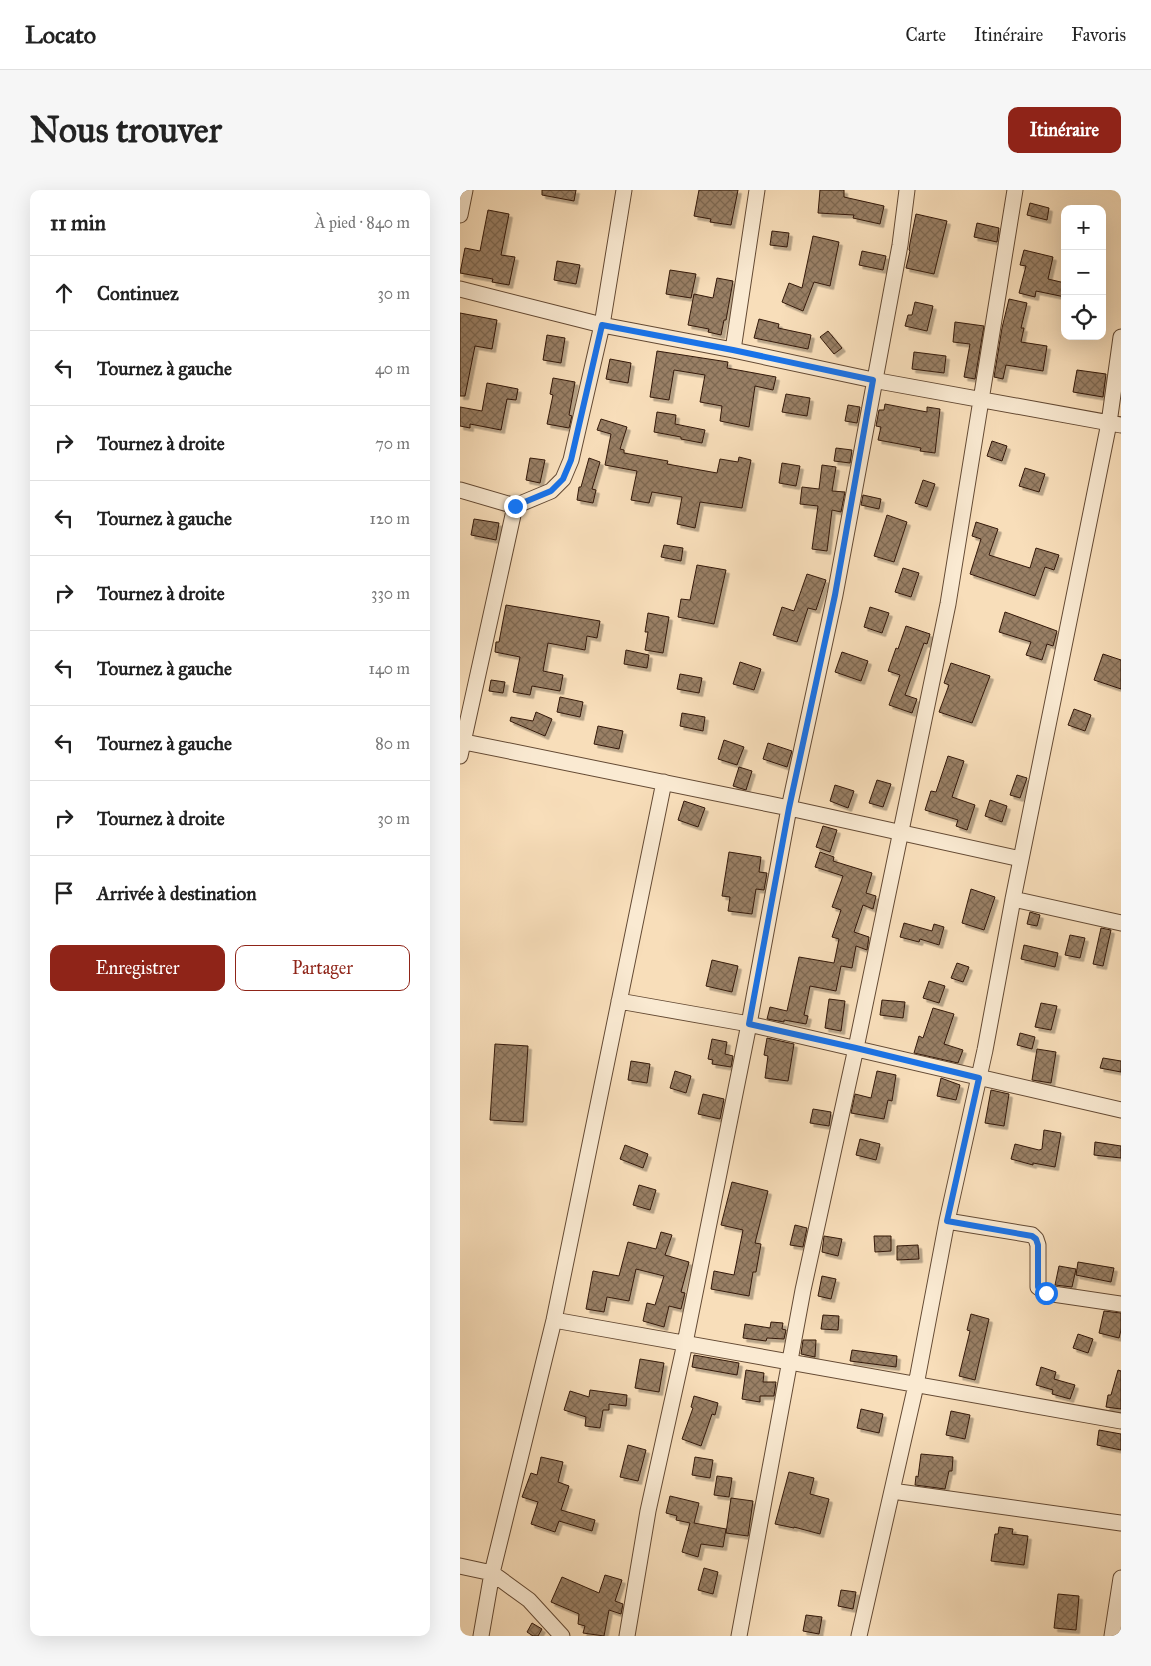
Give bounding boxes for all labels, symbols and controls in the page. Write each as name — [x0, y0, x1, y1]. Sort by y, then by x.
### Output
text: Locato — [25, 20, 96, 50]
text: Carte — [906, 24, 946, 46]
text: Itinéraire — [974, 24, 1043, 46]
text: Favoris — [1071, 24, 1126, 46]
button: Itinéraire — [1008, 107, 1121, 153]
text: Nous trouver — [30, 109, 222, 152]
map controls — [1061, 205, 1106, 340]
button: + — [1061, 205, 1106, 250]
text: 11 min — [50, 210, 106, 236]
text: À pied · 840 m — [315, 213, 410, 232]
button: − — [1061, 250, 1106, 295]
icon: ahead — [50, 279, 78, 307]
text: Continuez — [97, 282, 179, 305]
text: 30 m — [377, 284, 410, 303]
button: locate — [1061, 295, 1106, 340]
icon: left — [50, 354, 78, 382]
text: Tournez à gauche — [97, 357, 232, 380]
text: 40 m — [375, 359, 410, 378]
icon: right — [50, 429, 78, 457]
text: Tournez à droite — [97, 432, 225, 455]
text: 70 m — [375, 434, 410, 453]
route end — [504, 495, 527, 518]
icon: left — [50, 504, 78, 532]
text: Tournez à gauche — [97, 507, 232, 530]
text: 120 m — [370, 509, 410, 528]
icon: right — [50, 579, 78, 607]
text: Tournez à droite — [97, 582, 225, 605]
text: 330 m — [371, 584, 410, 603]
icon: left — [50, 654, 78, 682]
text: Tournez à gauche — [97, 657, 232, 680]
text: 140 m — [369, 659, 410, 678]
icon: left — [50, 729, 78, 757]
text: Tournez à gauche — [97, 732, 232, 755]
text: 80 m — [375, 734, 410, 753]
icon: right — [50, 804, 78, 832]
text: Tournez à droite — [97, 807, 225, 830]
text: 30 m — [377, 809, 410, 828]
icon: arrive — [50, 879, 78, 907]
text: Arrivée à destination — [97, 882, 256, 905]
button: Enregistrer — [50, 945, 225, 991]
button: Partager — [235, 945, 410, 991]
route start — [1035, 1282, 1058, 1305]

